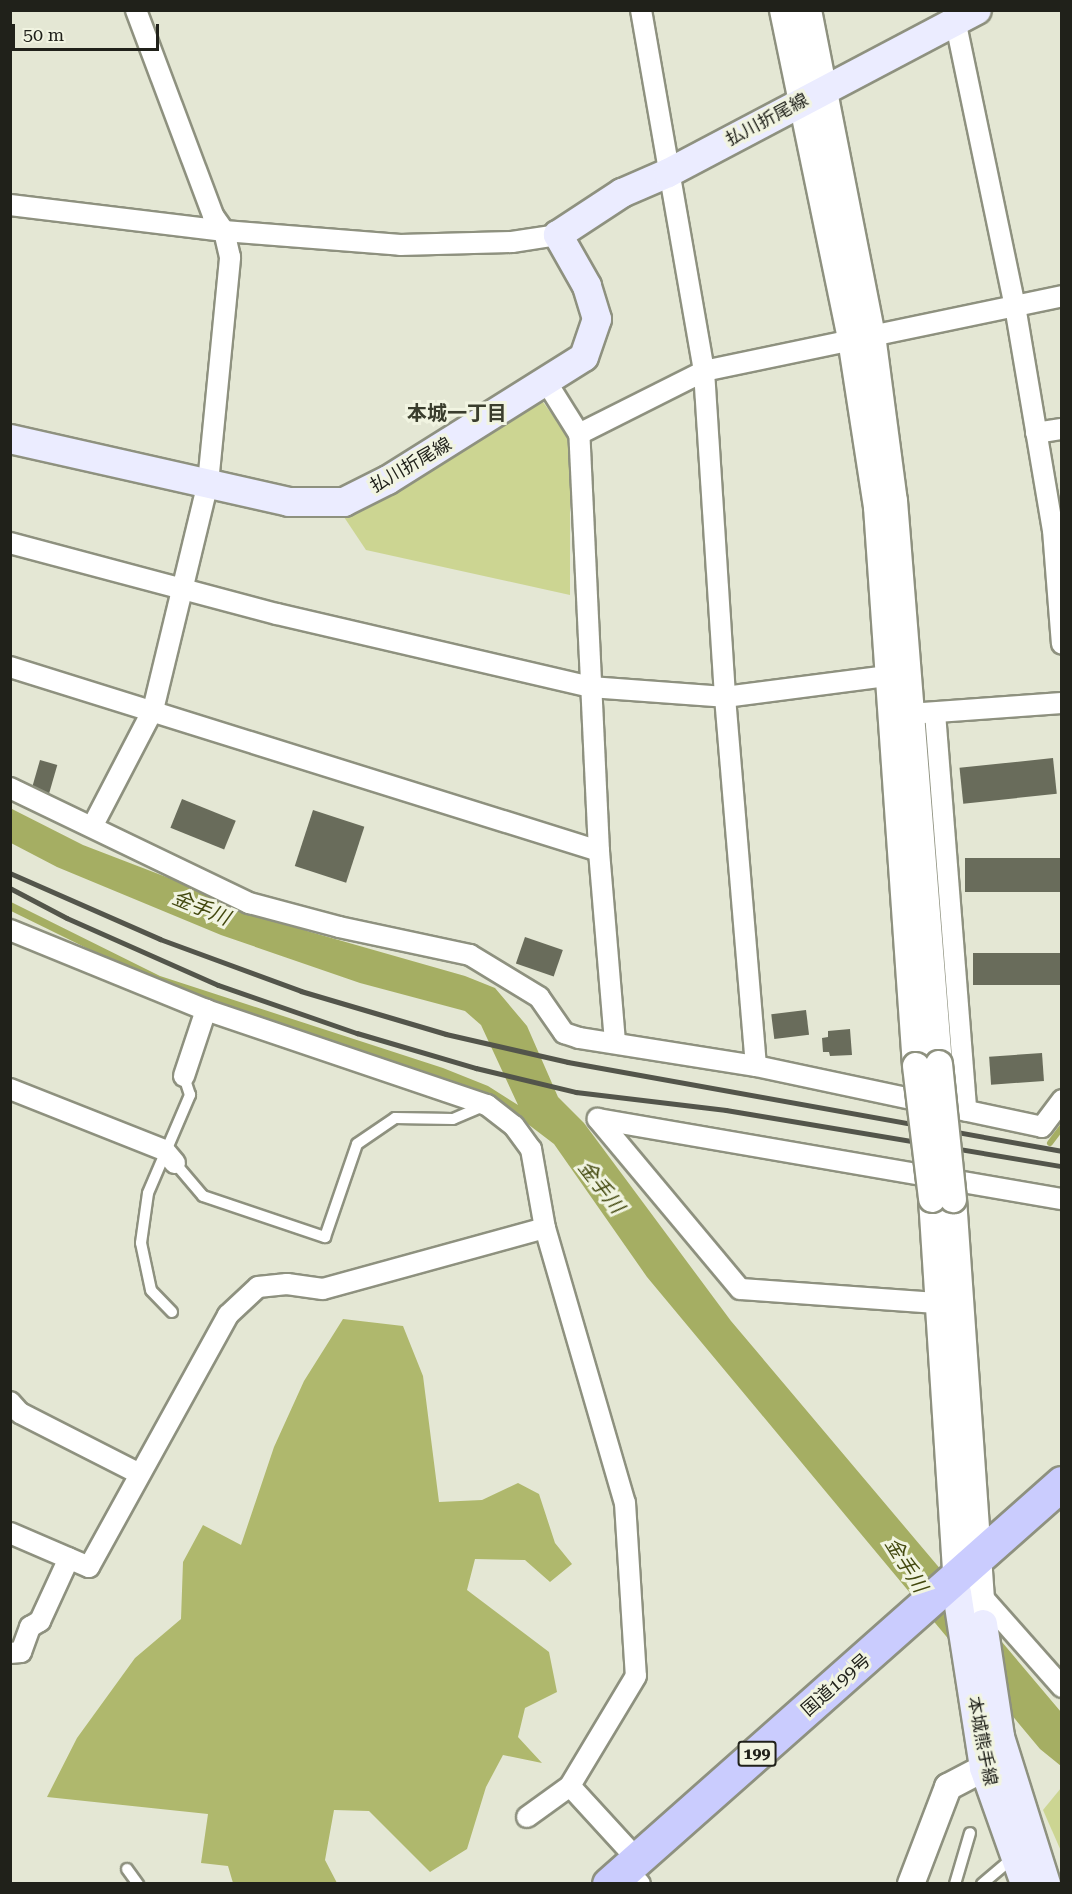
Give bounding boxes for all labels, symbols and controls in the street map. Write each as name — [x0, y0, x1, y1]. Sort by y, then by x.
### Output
scale bar — [15, 12, 162, 50]
text: 50 m — [23, 24, 64, 45]
street label: 払川折尾線 — [722, 89, 812, 151]
district label: 本城一丁目 — [407, 401, 507, 425]
street label: 払川折尾線 — [367, 433, 455, 497]
water label: 金手川 — [169, 886, 233, 930]
water label: 金手川 — [573, 1156, 629, 1218]
water label: 金手川 — [880, 1533, 932, 1597]
street label: 国道199号 — [797, 1649, 875, 1721]
street label: 本城熊手線 — [963, 1695, 1001, 1787]
road number: 199 — [738, 1741, 777, 1767]

